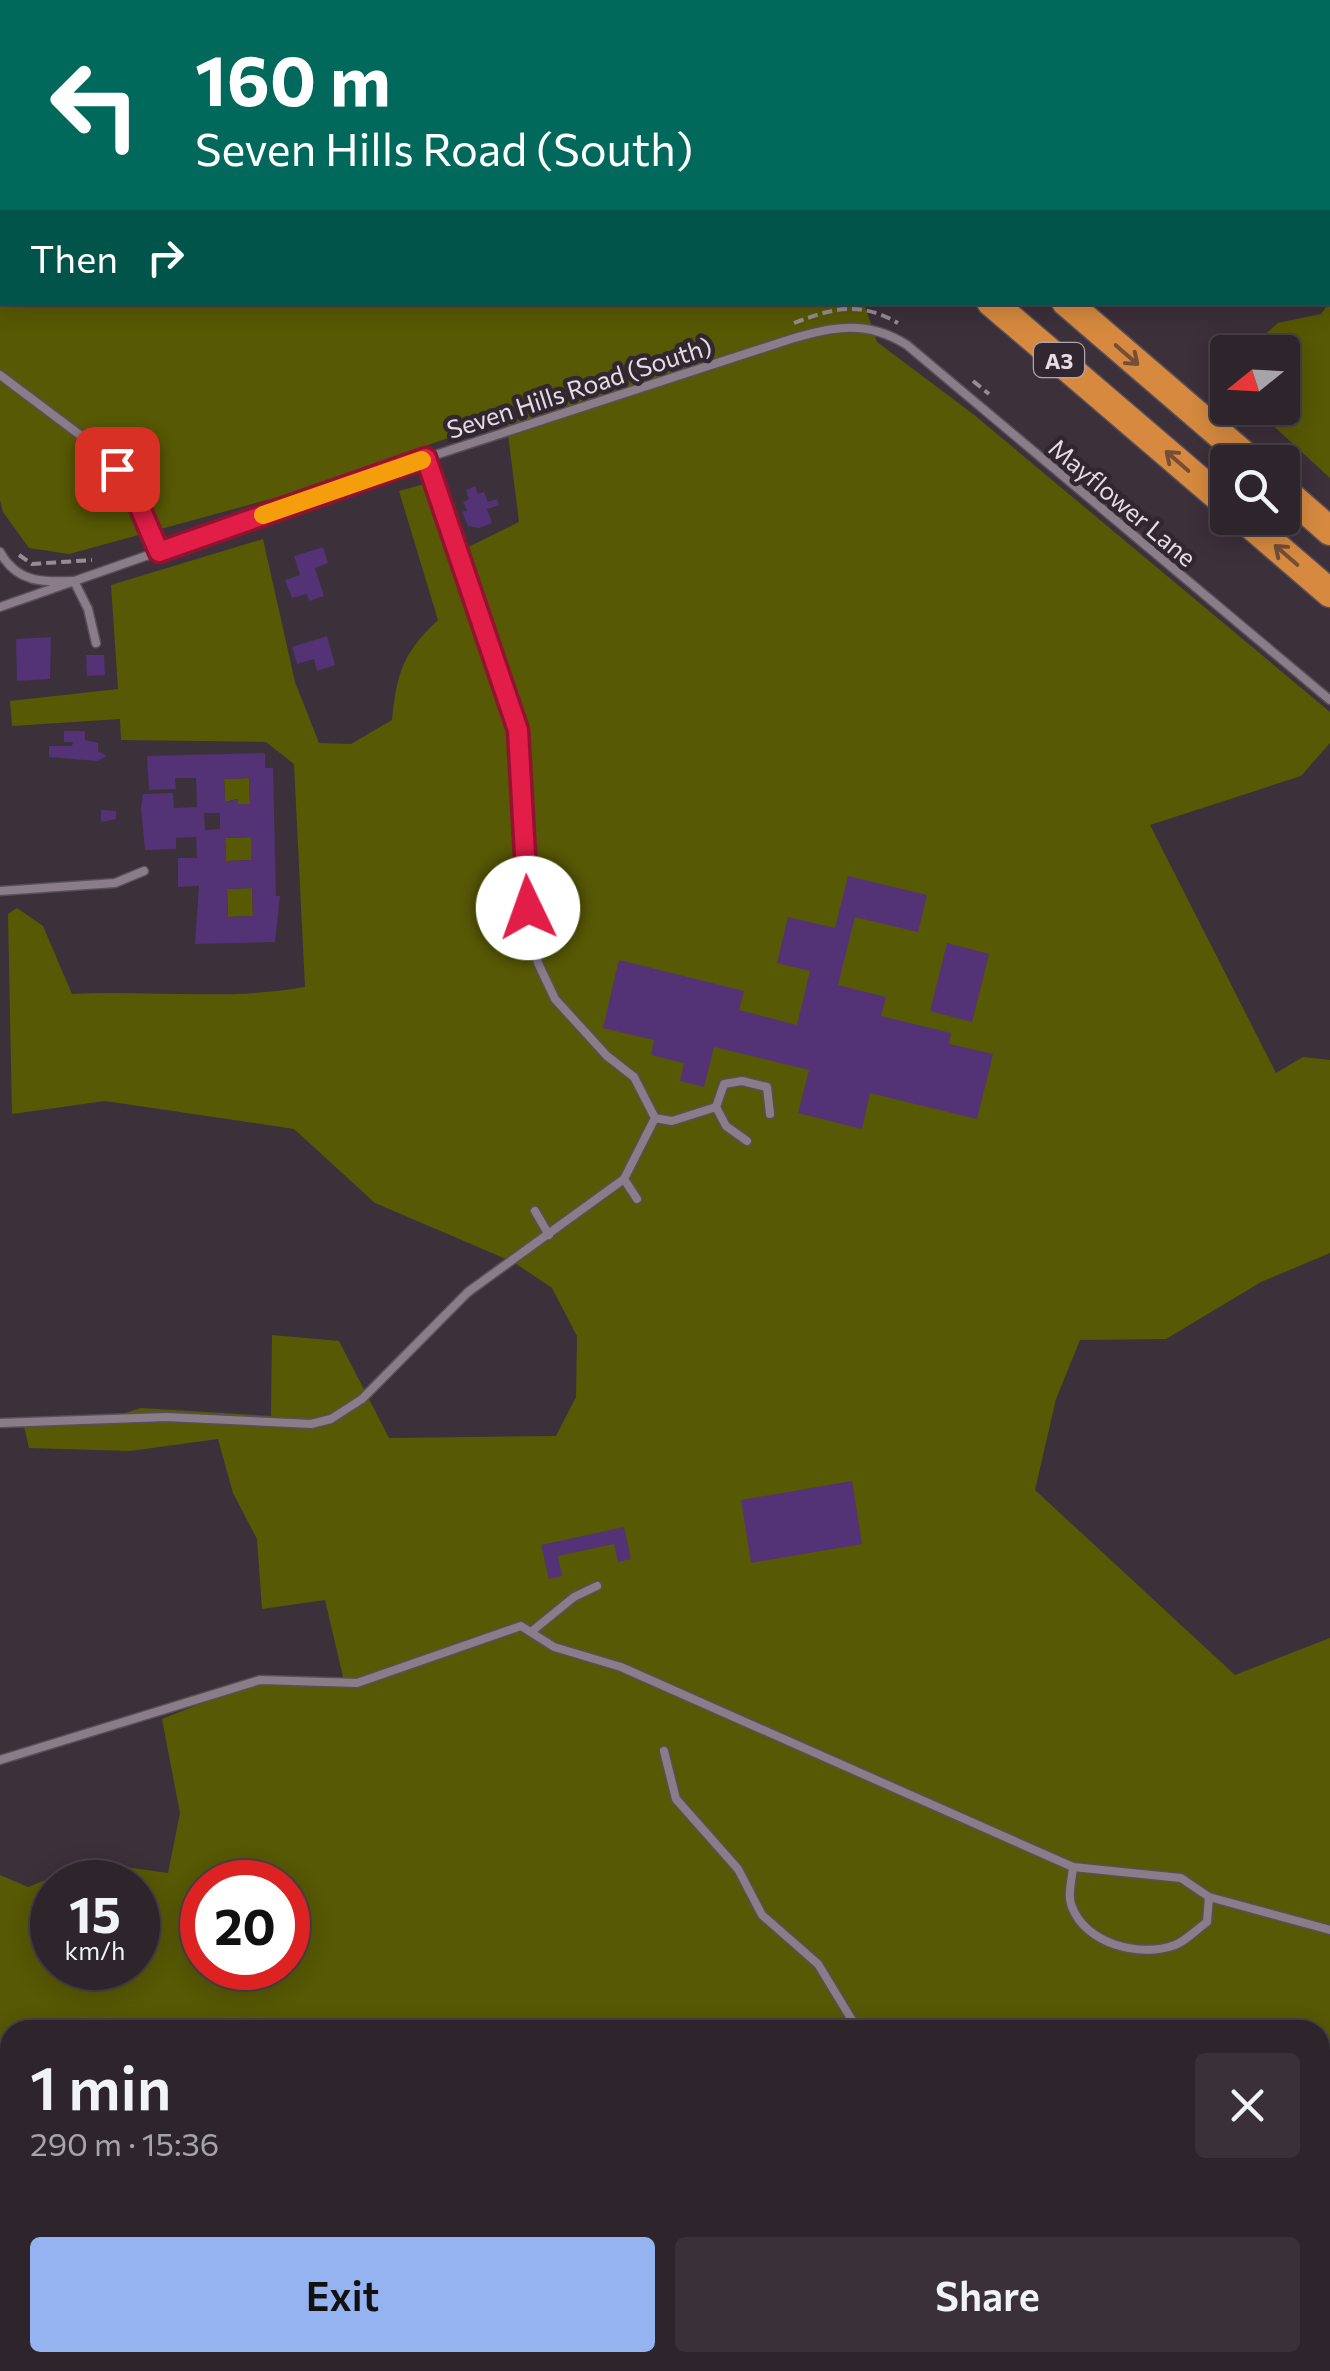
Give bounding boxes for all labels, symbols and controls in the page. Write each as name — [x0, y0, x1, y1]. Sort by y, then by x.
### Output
text: 160 m — [195, 35, 391, 120]
icon: left — [30, 40, 160, 170]
text: Seven Hills Road (South) — [195, 120, 693, 175]
icon: right — [138, 230, 193, 285]
text: Then — [30, 234, 118, 281]
street label: Seven Hills Road (South) — [443, 330, 715, 444]
north arrow — [1210, 335, 1300, 425]
map controls — [1210, 335, 1300, 535]
road number: A3 — [1034, 343, 1084, 377]
one-way arrow — [1114, 344, 1140, 366]
pin — [75, 427, 160, 512]
street label: Mayflower Lane — [1043, 432, 1203, 572]
icon: arrive — [90, 442, 145, 497]
button: search — [1210, 445, 1300, 535]
one-way arrow — [1165, 451, 1191, 473]
one-way arrow — [1274, 544, 1300, 566]
position arrow — [476, 856, 580, 960]
speed limit sign: 20 — [180, 1860, 310, 1990]
text: 15 — [69, 1882, 121, 1943]
text: km/h — [65, 1935, 125, 1965]
text: 1 min — [30, 2049, 171, 2122]
button: close — [1195, 2053, 1300, 2158]
text: 290 m · 15:36 — [30, 2123, 219, 2163]
button: Exit — [30, 2237, 655, 2352]
button: Share — [675, 2237, 1300, 2352]

